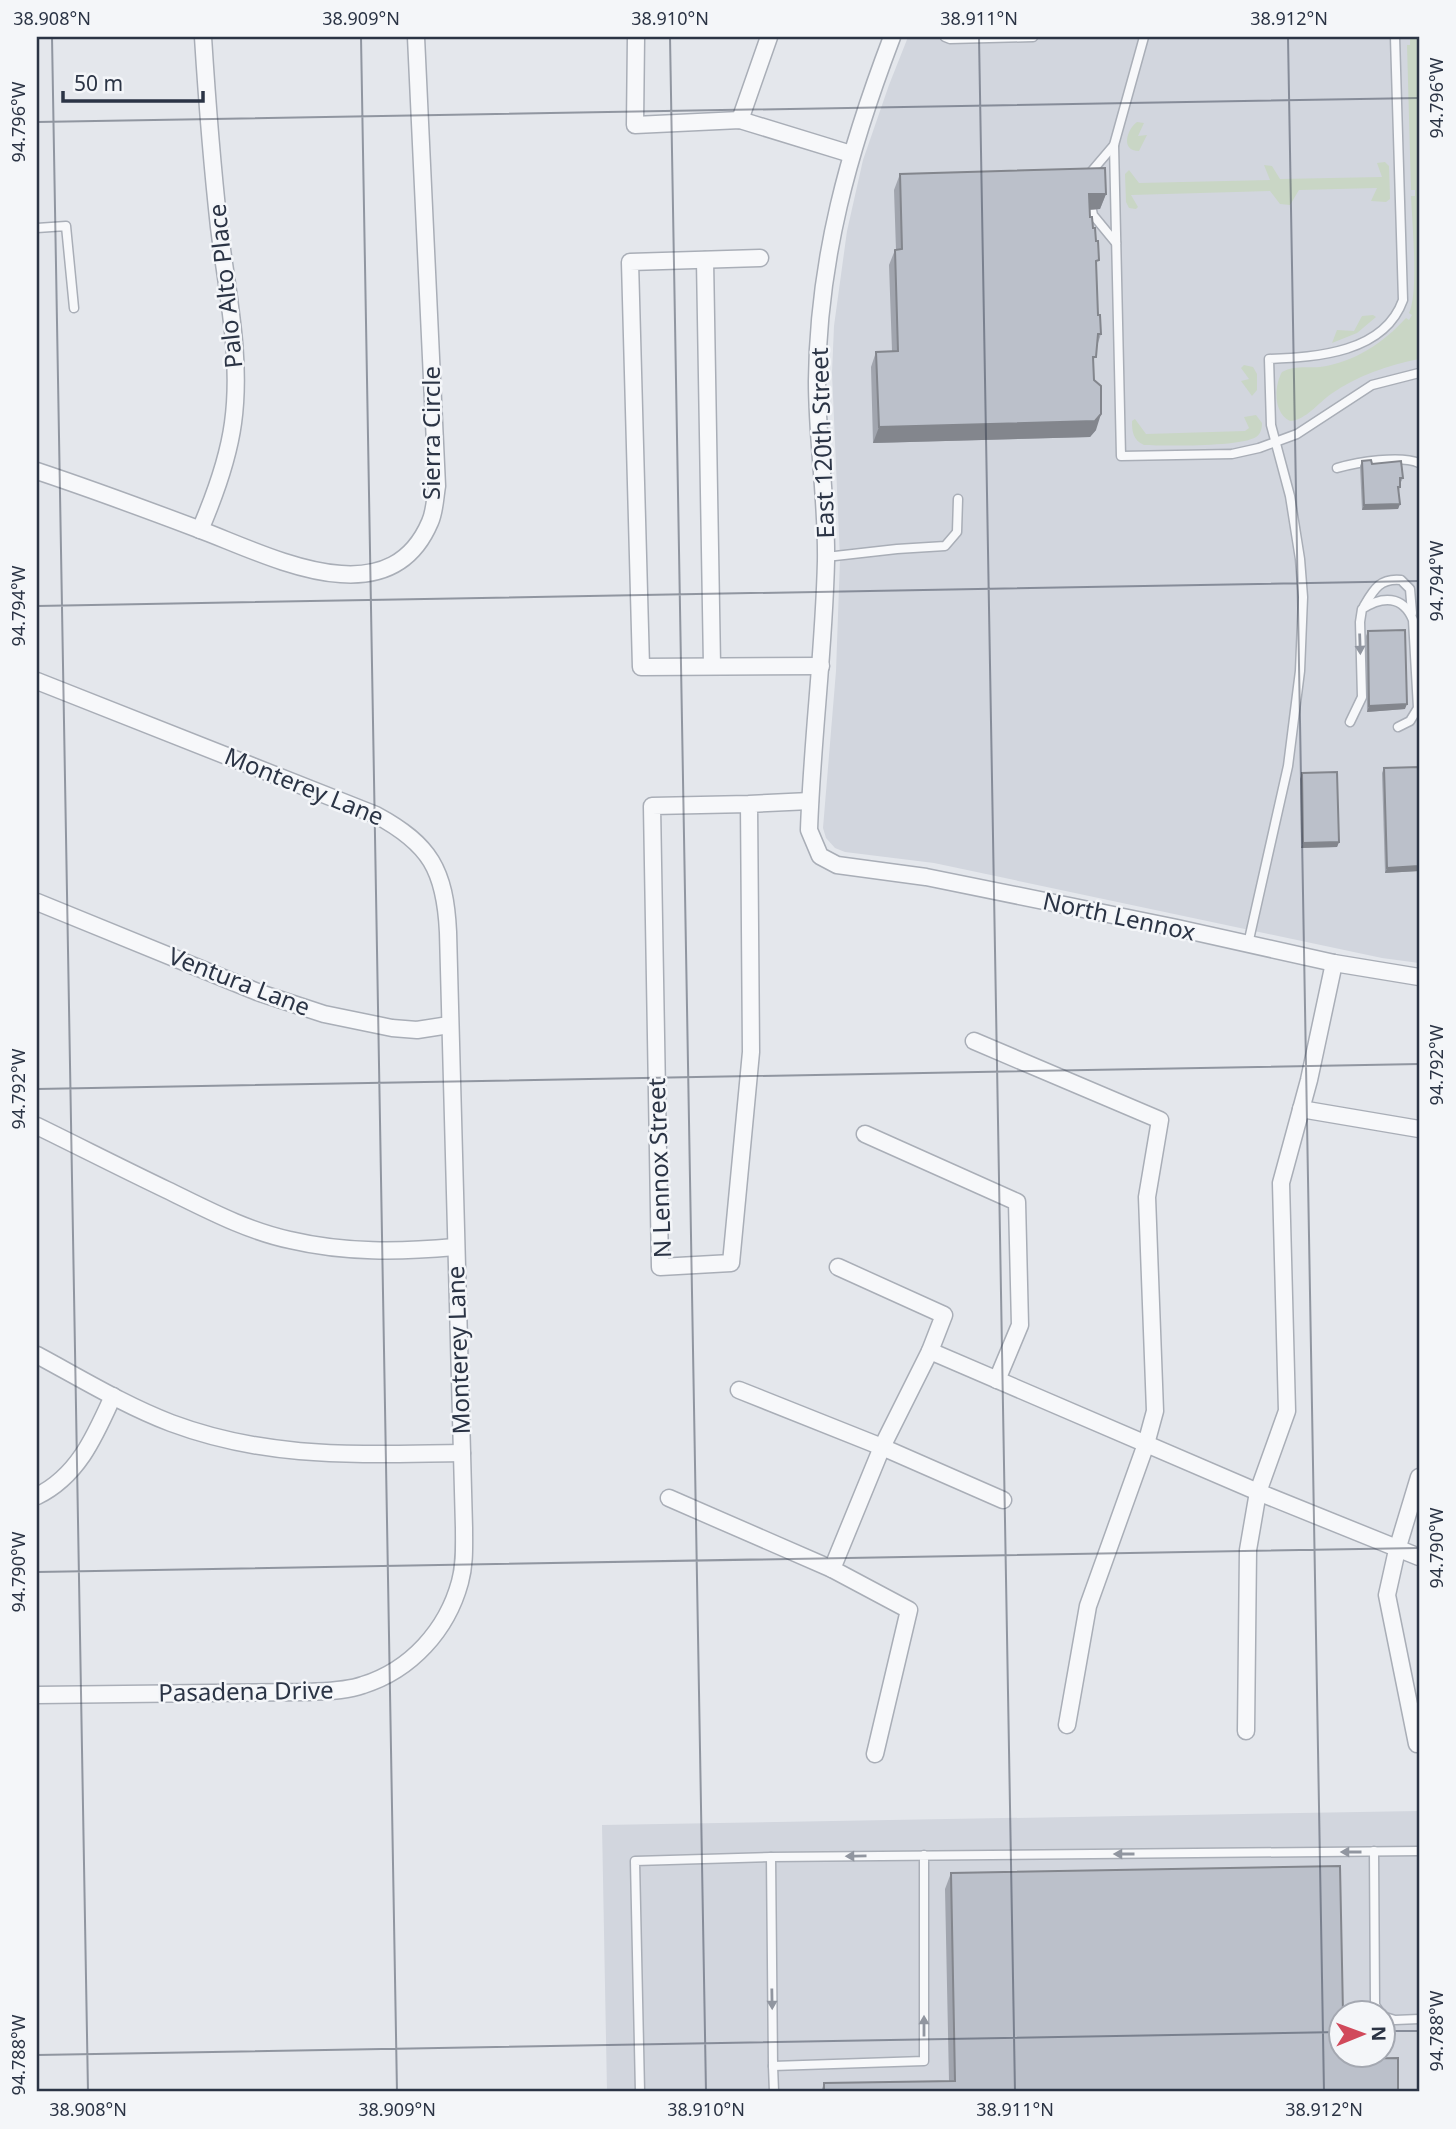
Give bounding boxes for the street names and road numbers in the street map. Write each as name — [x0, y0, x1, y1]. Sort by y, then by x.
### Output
street label: Palo Alto Place — [199, 202, 250, 370]
street label: East 120th Street — [802, 347, 841, 539]
street label: Sierra Circle — [414, 366, 447, 500]
street label: Monterey Lane — [220, 739, 389, 833]
street label: North Lennox — [1040, 883, 1199, 948]
street label: Ventura Lane — [164, 938, 315, 1023]
street label: N Lennox Street — [639, 1077, 678, 1259]
street label: Monterey Lane — [438, 1265, 477, 1435]
street label: Pasadena Drive — [158, 1672, 334, 1709]

